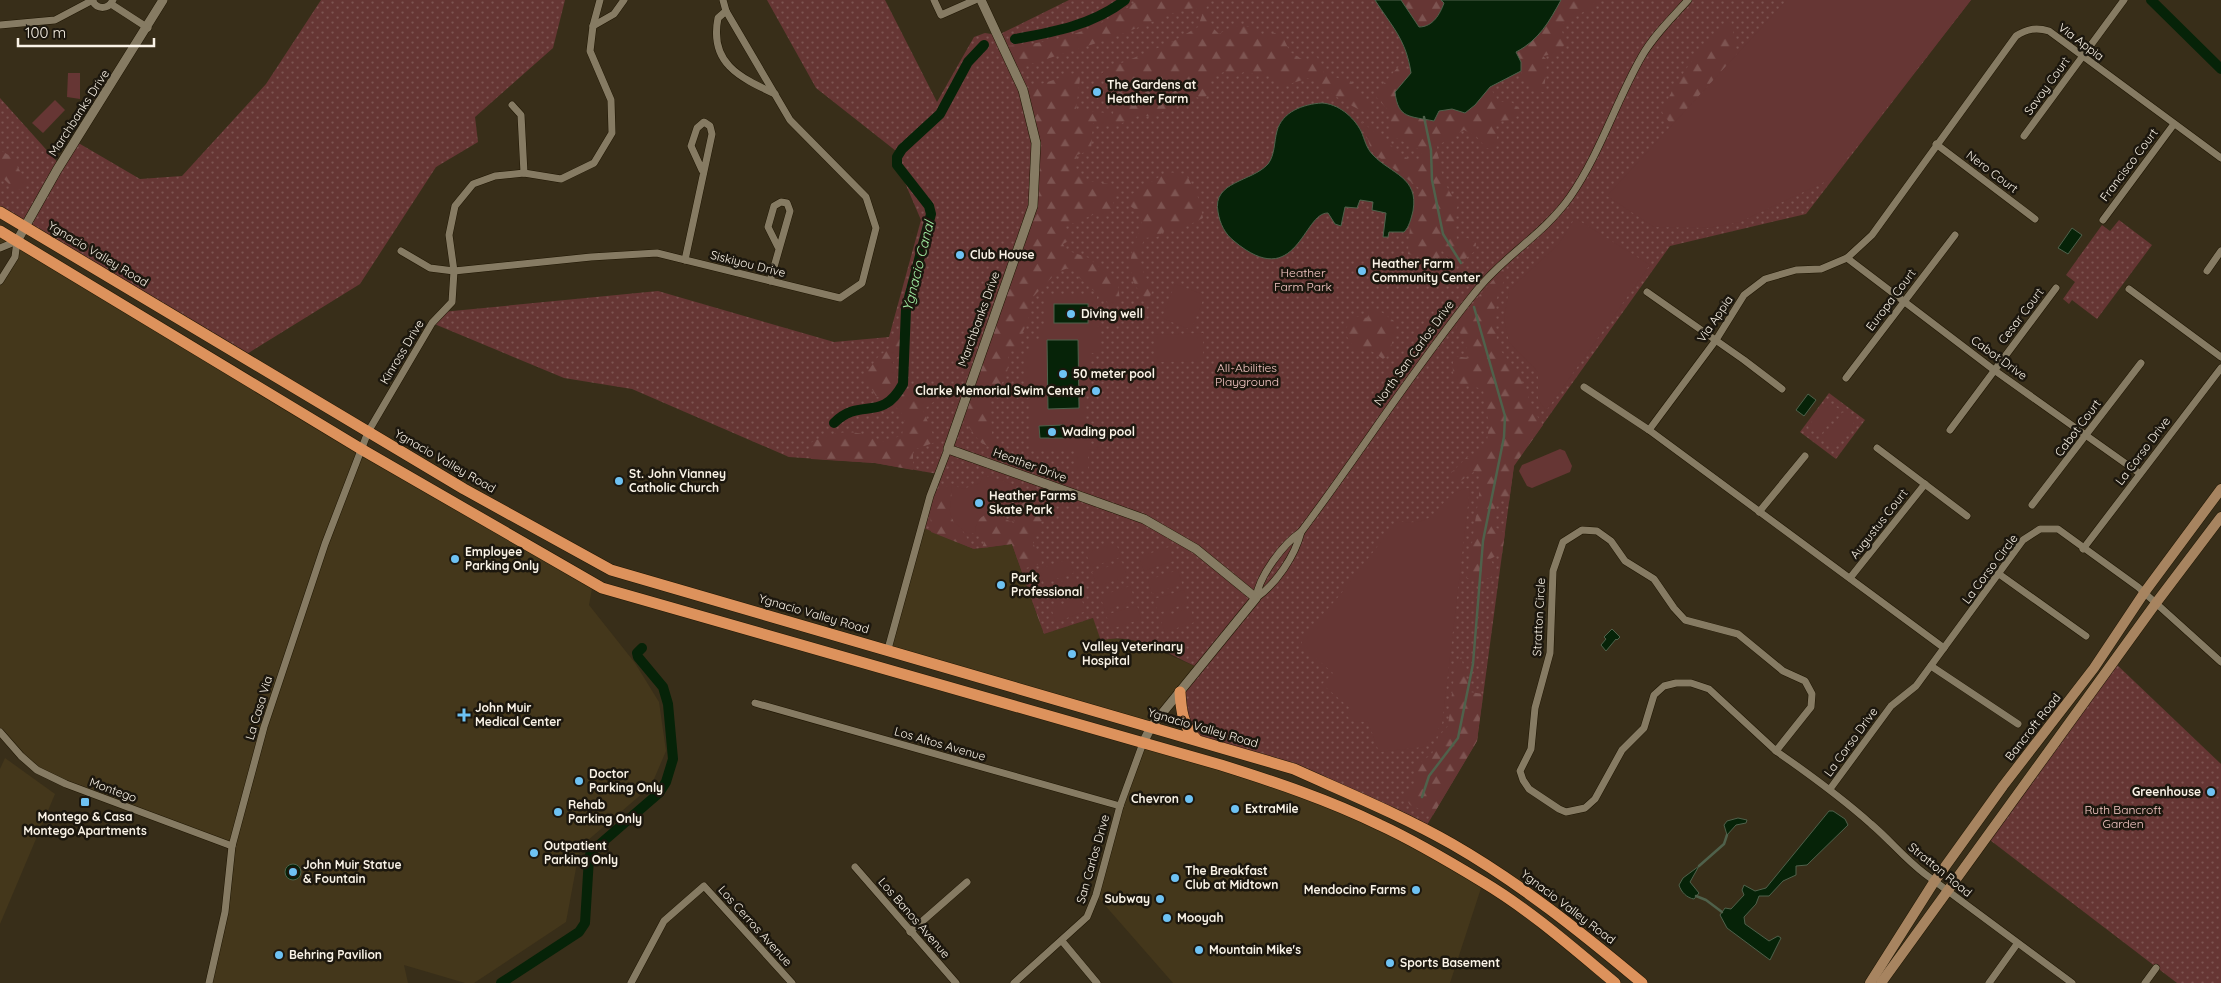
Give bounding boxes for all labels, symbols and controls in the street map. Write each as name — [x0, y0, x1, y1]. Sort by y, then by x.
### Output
scale bar — [18, 15, 154, 47]
street label: Via Appia — [2056, 20, 2107, 64]
text: 100 m — [25, 23, 66, 42]
street label: Savoy Court — [2021, 54, 2073, 118]
street label: Marchbanks Drive — [45, 66, 112, 159]
place label: The Gardens at Heather Farm — [1107, 77, 1196, 106]
marker: The Gardens at Heather Farm — [1091, 86, 1103, 98]
street label: Francisco Court — [2096, 125, 2161, 204]
street label: Nero Court — [1963, 147, 2021, 196]
water label: Ygnacio Canal — [898, 217, 938, 313]
street label: Ygnacio Valley Road — [45, 218, 151, 289]
street label: Siskiyou Drive — [709, 247, 787, 280]
place label: Club House — [970, 247, 1035, 262]
marker: Club House — [954, 249, 966, 261]
place label: Heather Farm Community Center — [1372, 256, 1480, 285]
park label: Heather Farm Park — [1274, 265, 1332, 294]
marker: Heather Farm Community Center — [1356, 265, 1368, 277]
street label: Europa Court — [1862, 266, 1919, 334]
street label: Marchbanks Drive — [954, 269, 1003, 368]
street label: Cesar Court — [1995, 285, 2046, 347]
street label: Via Appia — [1693, 292, 1736, 345]
street label: North San Carlos Drive — [1370, 297, 1457, 408]
place label: Diving well — [1081, 306, 1143, 321]
marker: Diving well — [1065, 308, 1077, 320]
street label: Kinross Drive — [376, 317, 427, 387]
street label: Cabot Drive — [1968, 332, 2031, 383]
park label: All-Abilities Playground — [1215, 360, 1279, 389]
place label: 50 meter pool — [1073, 366, 1155, 381]
marker: 50 meter pool — [1057, 368, 1069, 380]
place label: Clarke Memorial Swim Center — [915, 383, 1086, 398]
marker: Clarke Memorial Swim Center — [1090, 385, 1102, 397]
street label: Cabot Court — [2051, 396, 2104, 459]
street label: La Corso Drive — [2112, 413, 2173, 488]
place label: Wading pool — [1062, 424, 1135, 439]
street label: Ygnacio Valley Road — [392, 425, 499, 496]
marker: Wading pool — [1046, 426, 1058, 438]
street label: Heather Drive — [991, 444, 1069, 485]
place label: St. John Vianney Catholic Church — [629, 466, 726, 495]
marker: St. John Vianney Catholic Church — [613, 475, 625, 487]
street label: Augustus Court — [1847, 486, 1911, 562]
place label: Heather Farms Skate Park — [989, 488, 1076, 517]
marker: Heather Farms Skate Park — [973, 497, 985, 509]
street label: La Corso Circle — [1959, 531, 2021, 606]
place label: Employee Parking Only — [465, 544, 539, 573]
marker: Employee Parking Only — [449, 553, 461, 565]
place label: Park Professional — [1011, 570, 1082, 599]
street label: Stratton Circle — [1529, 577, 1548, 657]
marker: Park Professional — [995, 579, 1007, 591]
street label: Ygnacio Valley Road — [757, 591, 871, 636]
place label: Valley Veterinary Hospital — [1082, 639, 1183, 668]
marker: Valley Veterinary Hospital — [1066, 648, 1078, 660]
street label: La Casa Via — [242, 674, 275, 742]
street label: Bancroft Road — [2002, 690, 2064, 763]
place label: John Muir Medical Center — [475, 700, 562, 729]
street label: La Corso Drive — [1821, 704, 1881, 779]
street label: Ygnacio Valley Road — [1146, 705, 1260, 750]
marker: John Muir Medical Center — [457, 708, 471, 722]
street label: Los Altos Avenue — [893, 723, 988, 764]
place label: Doctor Parking Only — [589, 766, 663, 795]
street label: Montego — [87, 774, 139, 805]
marker: Doctor Parking Only — [573, 775, 585, 787]
place label: Greenhouse — [2132, 784, 2201, 799]
marker: Greenhouse — [2205, 786, 2217, 798]
place label: Chevron — [1131, 791, 1179, 806]
marker: Chevron — [1183, 793, 1195, 805]
marker: Montego & Casa Montego Apartments — [79, 796, 91, 808]
place label: Rehab Parking Only — [568, 797, 642, 826]
place label: ExtraMile — [1245, 801, 1299, 816]
park label: Ruth Bancroft Garden — [2084, 802, 2162, 831]
marker: ExtraMile — [1229, 803, 1241, 815]
marker: Rehab Parking Only — [552, 806, 564, 818]
place label: Montego & Casa Montego Apartments — [23, 809, 147, 838]
street label: San Carlos Drive — [1073, 813, 1112, 905]
place label: Outpatient Parking Only — [544, 838, 618, 867]
street label: Stratton Road — [1905, 839, 1975, 900]
marker: Outpatient Parking Only — [528, 847, 540, 859]
place label: John Muir Statue & Fountain — [303, 857, 402, 886]
place label: The Breakfast Club at Midtown — [1185, 863, 1278, 892]
marker: John Muir Statue & Fountain — [287, 866, 299, 878]
street label: Ygnacio Valley Road — [1518, 866, 1618, 947]
marker: The Breakfast Club at Midtown — [1169, 872, 1181, 884]
street label: Los Banos Avenue — [875, 874, 954, 961]
street label: Los Cerros Avenue — [715, 882, 796, 969]
place label: Mendocino Farms — [1304, 882, 1406, 897]
marker: Mendocino Farms — [1410, 884, 1422, 896]
place label: Subway — [1104, 891, 1150, 906]
marker: Subway — [1154, 893, 1166, 905]
place label: Mooyah — [1177, 910, 1223, 925]
marker: Mooyah — [1161, 912, 1173, 924]
place label: Mountain Mike's — [1209, 942, 1301, 957]
marker: Mountain Mike's — [1193, 944, 1205, 956]
place label: Behring Pavilion — [289, 947, 382, 962]
marker: Behring Pavilion — [273, 949, 285, 961]
place label: Sports Basement — [1400, 955, 1500, 970]
marker: Sports Basement — [1384, 957, 1396, 969]

